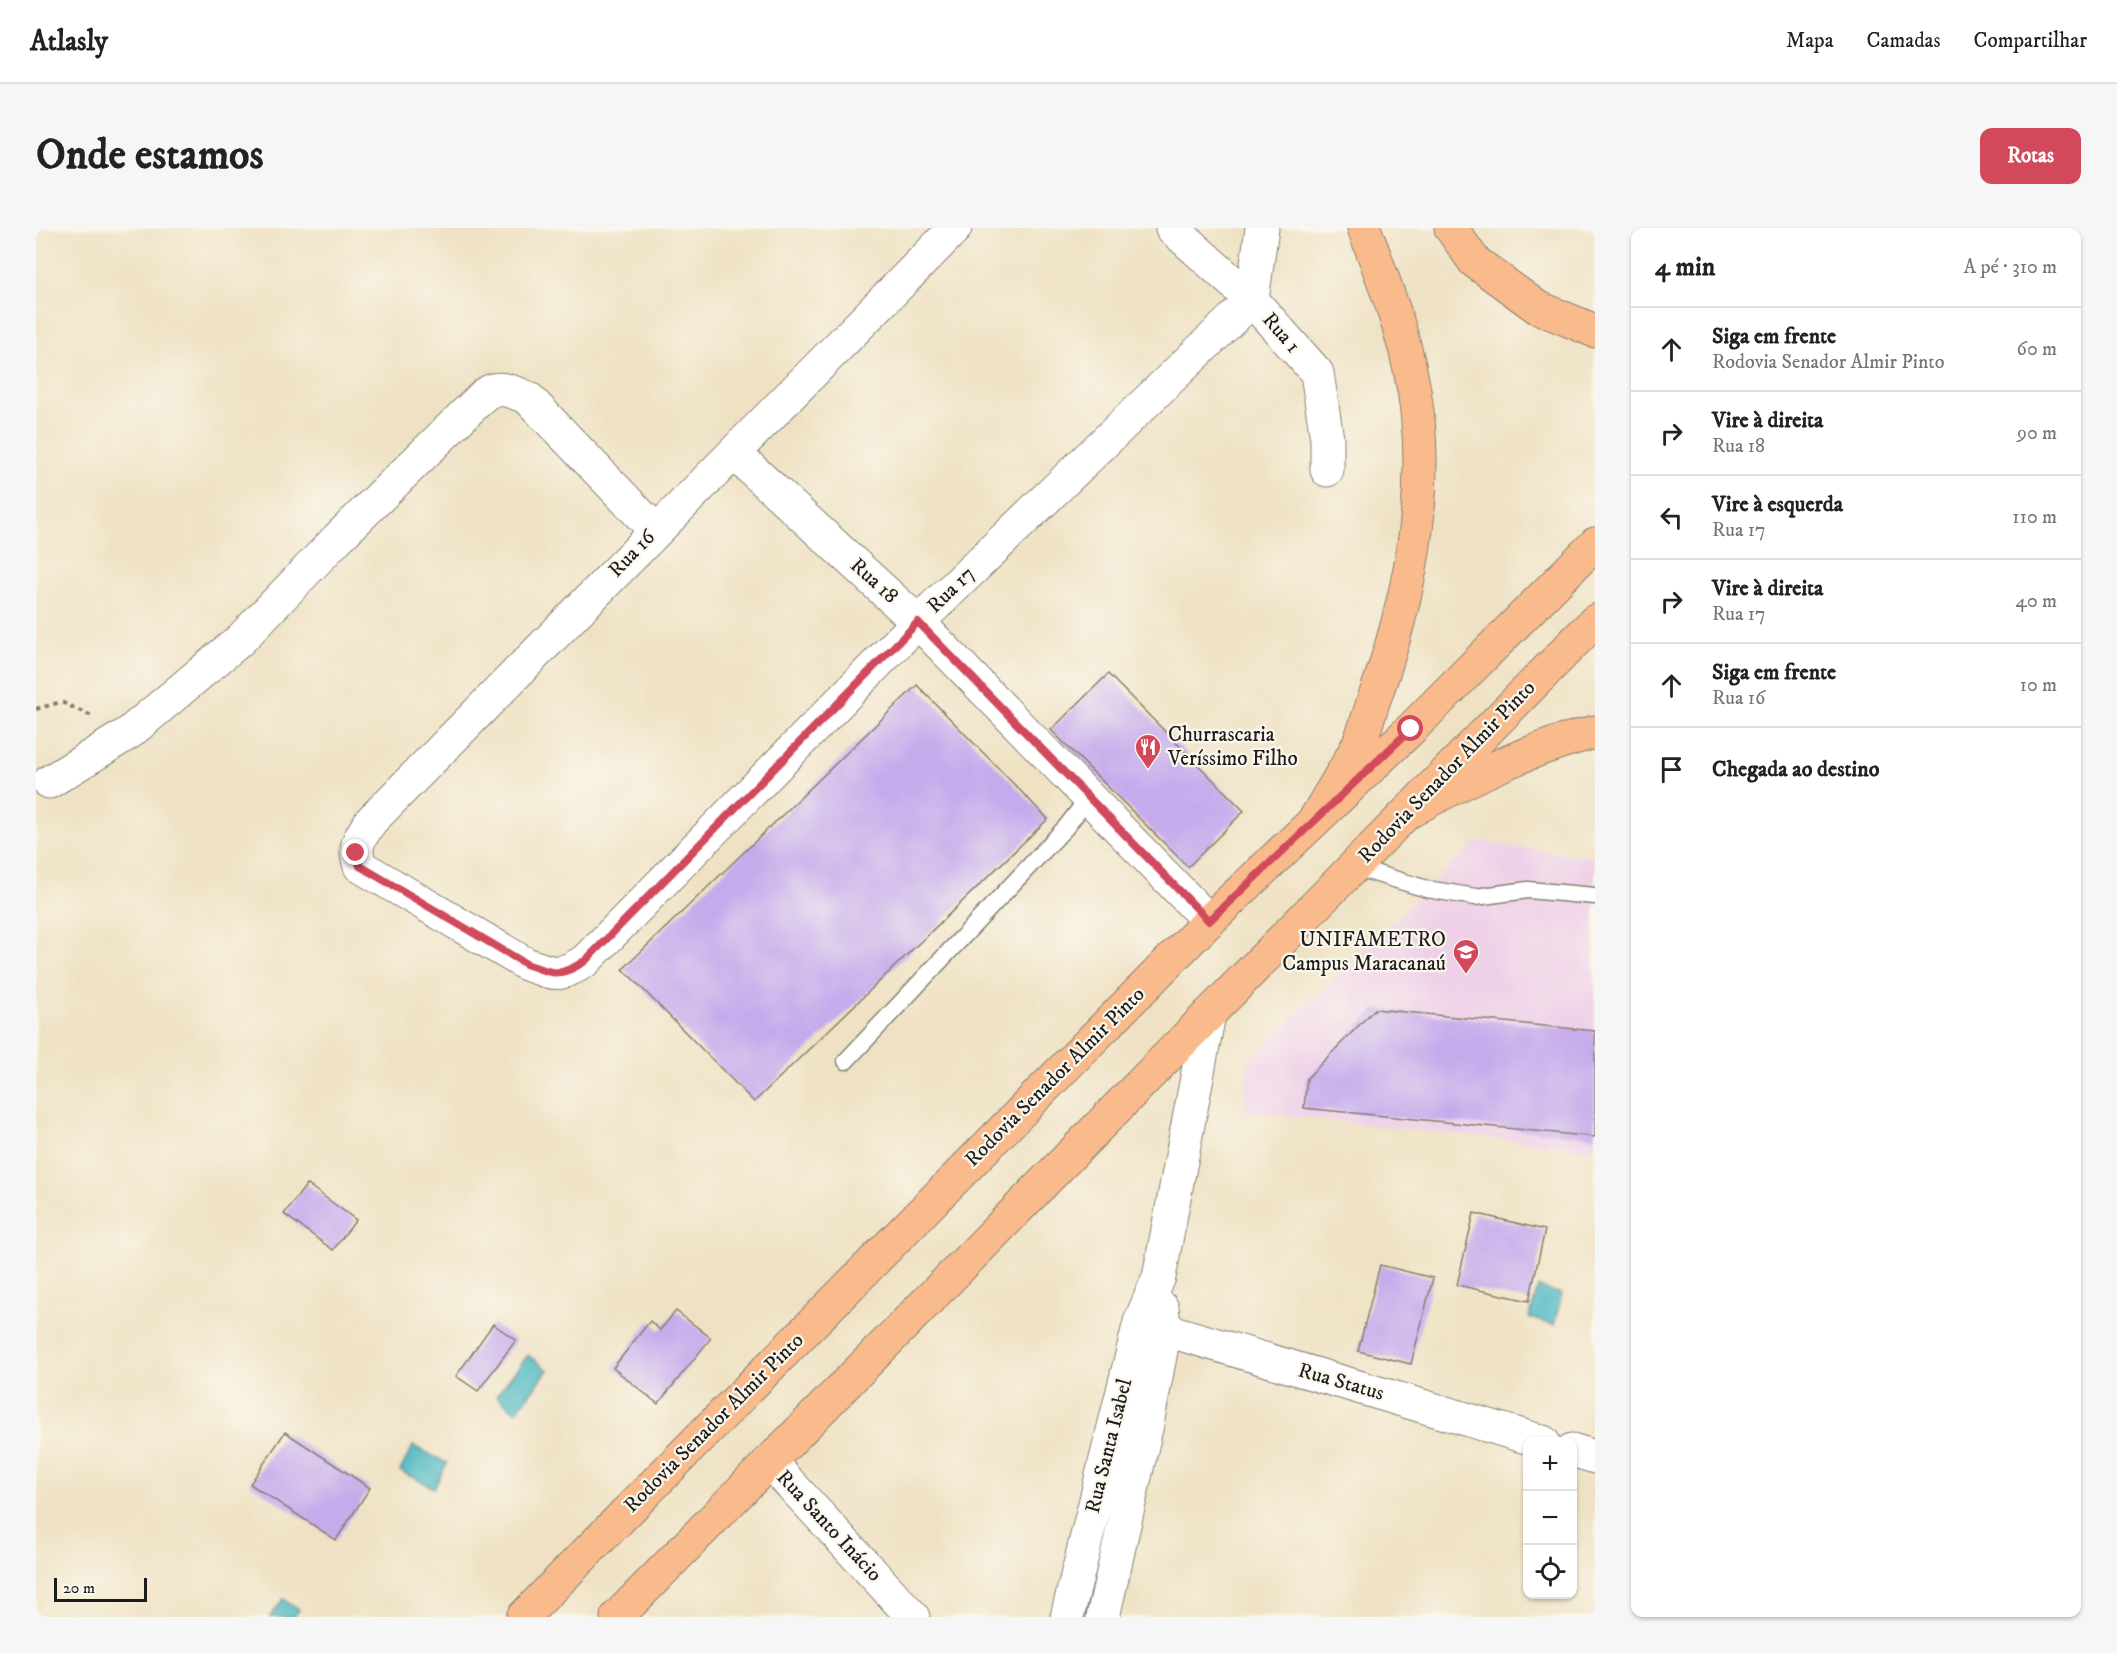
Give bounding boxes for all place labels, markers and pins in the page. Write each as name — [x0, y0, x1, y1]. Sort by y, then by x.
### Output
place label: Churrascaria Veríssimo Filho — [1167, 722, 1298, 772]
restaurant icon: Churrascaria Veríssimo Filho — [1133, 732, 1163, 770]
place label: UNIFAMETRO Campus Maracanaú — [1282, 927, 1446, 977]
school or university icon: UNIFAMETRO Campus Maracanaú — [1451, 937, 1481, 975]

